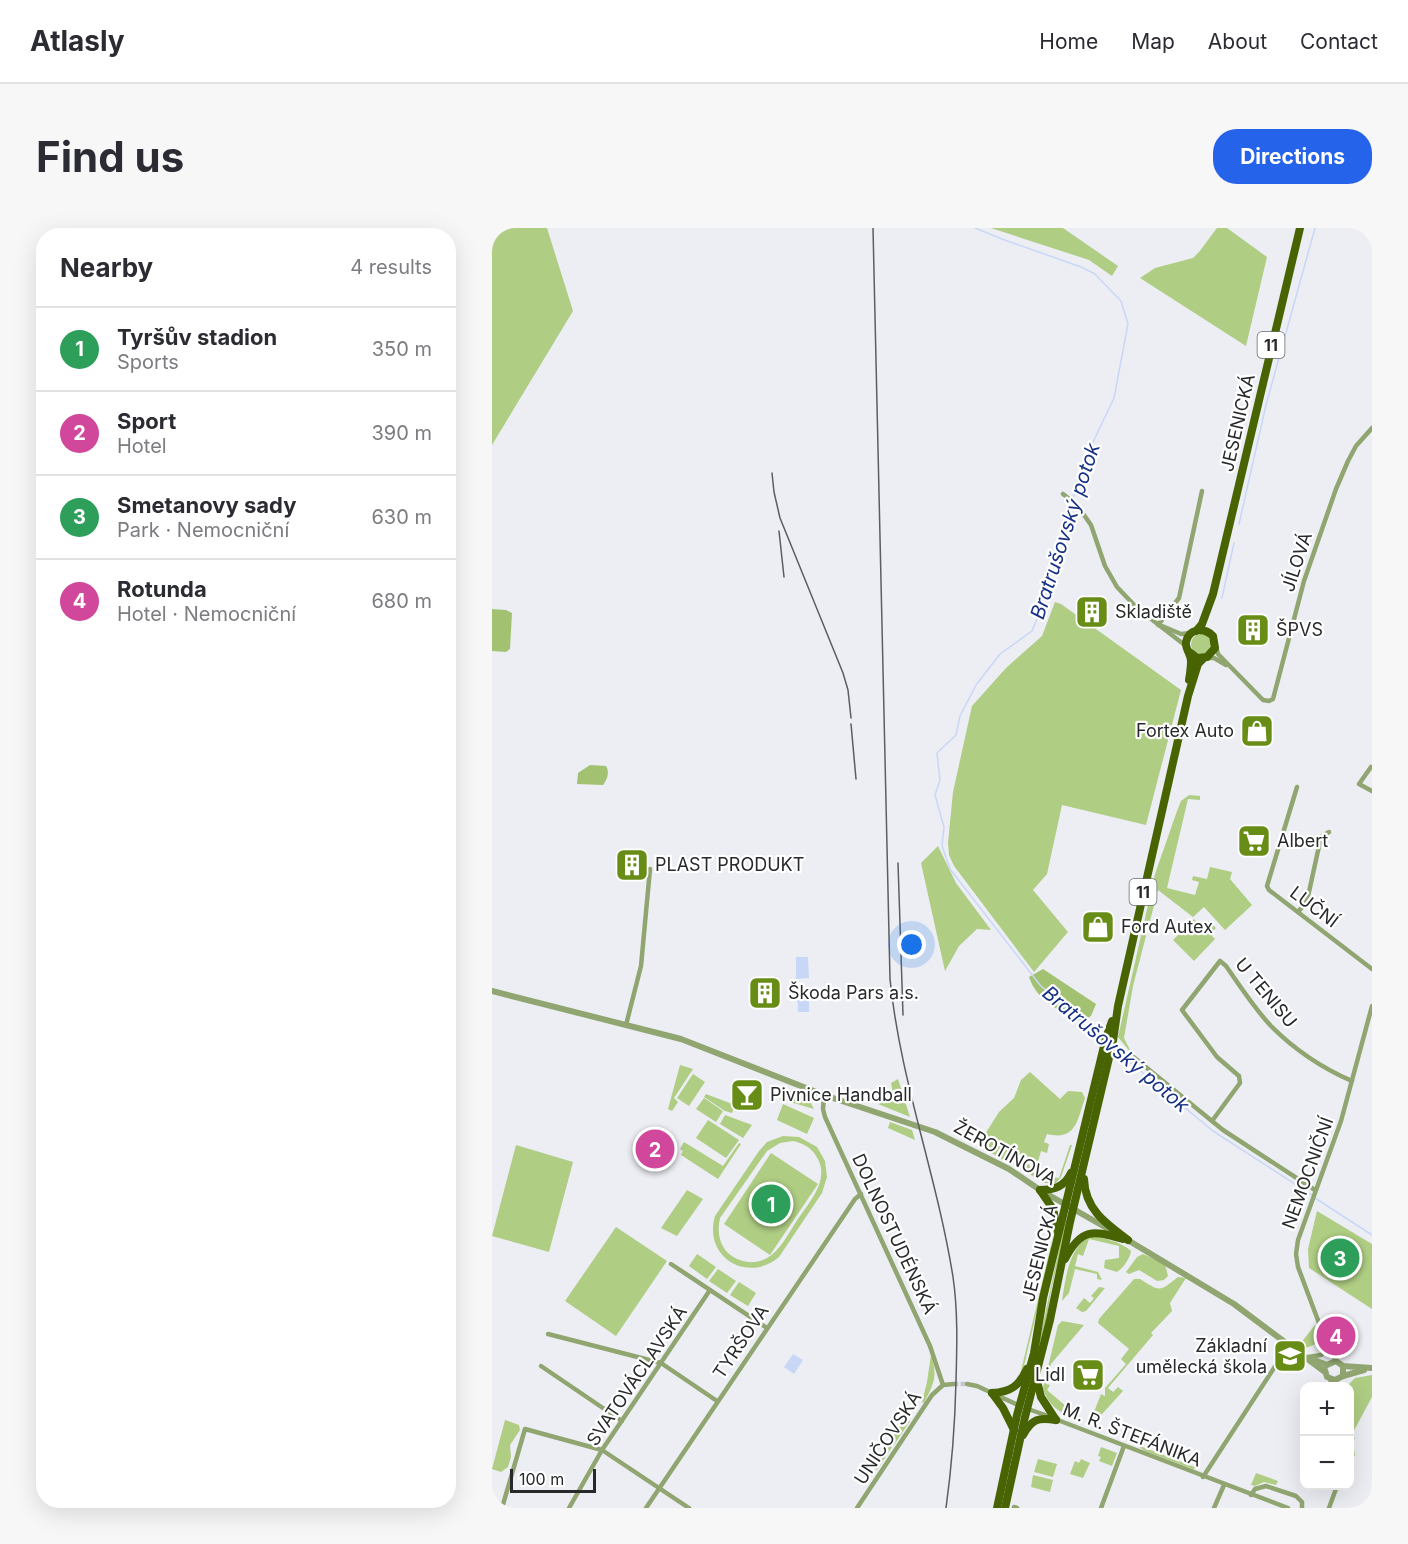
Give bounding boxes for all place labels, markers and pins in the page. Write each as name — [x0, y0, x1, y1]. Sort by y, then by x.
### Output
building icon: Skladiště — [1074, 594, 1110, 630]
place label: Skladiště — [1115, 601, 1192, 622]
building icon: ŠPVS — [1235, 612, 1271, 648]
place label: ŠPVS — [1276, 618, 1323, 640]
shop icon: Fortex Auto — [1239, 713, 1275, 749]
place label: Fortex Auto — [1136, 720, 1234, 741]
supermarket icon: Albert — [1236, 823, 1272, 859]
place label: Albert — [1277, 830, 1328, 851]
building icon: PLAST PRODUKT — [614, 847, 650, 883]
place label: PLAST PRODUKT — [655, 854, 804, 875]
shop icon: Ford Autex — [1080, 909, 1116, 945]
place label: Ford Autex — [1121, 916, 1213, 937]
building icon: Škoda Pars a.s. — [747, 975, 783, 1011]
place label: Škoda Pars a.s. — [788, 981, 919, 1003]
bar icon: Pivnice Handball — [729, 1077, 765, 1113]
place label: Pivnice Handball — [770, 1084, 912, 1105]
pin: 2 — [636, 1126, 674, 1172]
pin: 1 — [752, 1182, 790, 1226]
pin: 3 — [1320, 1236, 1360, 1280]
pin: 4 — [1316, 1314, 1356, 1358]
place label: Základní umělecká škola — [1136, 1335, 1268, 1377]
school or university icon: Základní umělecká škola — [1272, 1338, 1308, 1374]
supermarket icon: Lidl — [1070, 1357, 1106, 1393]
place label: Lidl — [1035, 1364, 1065, 1385]

